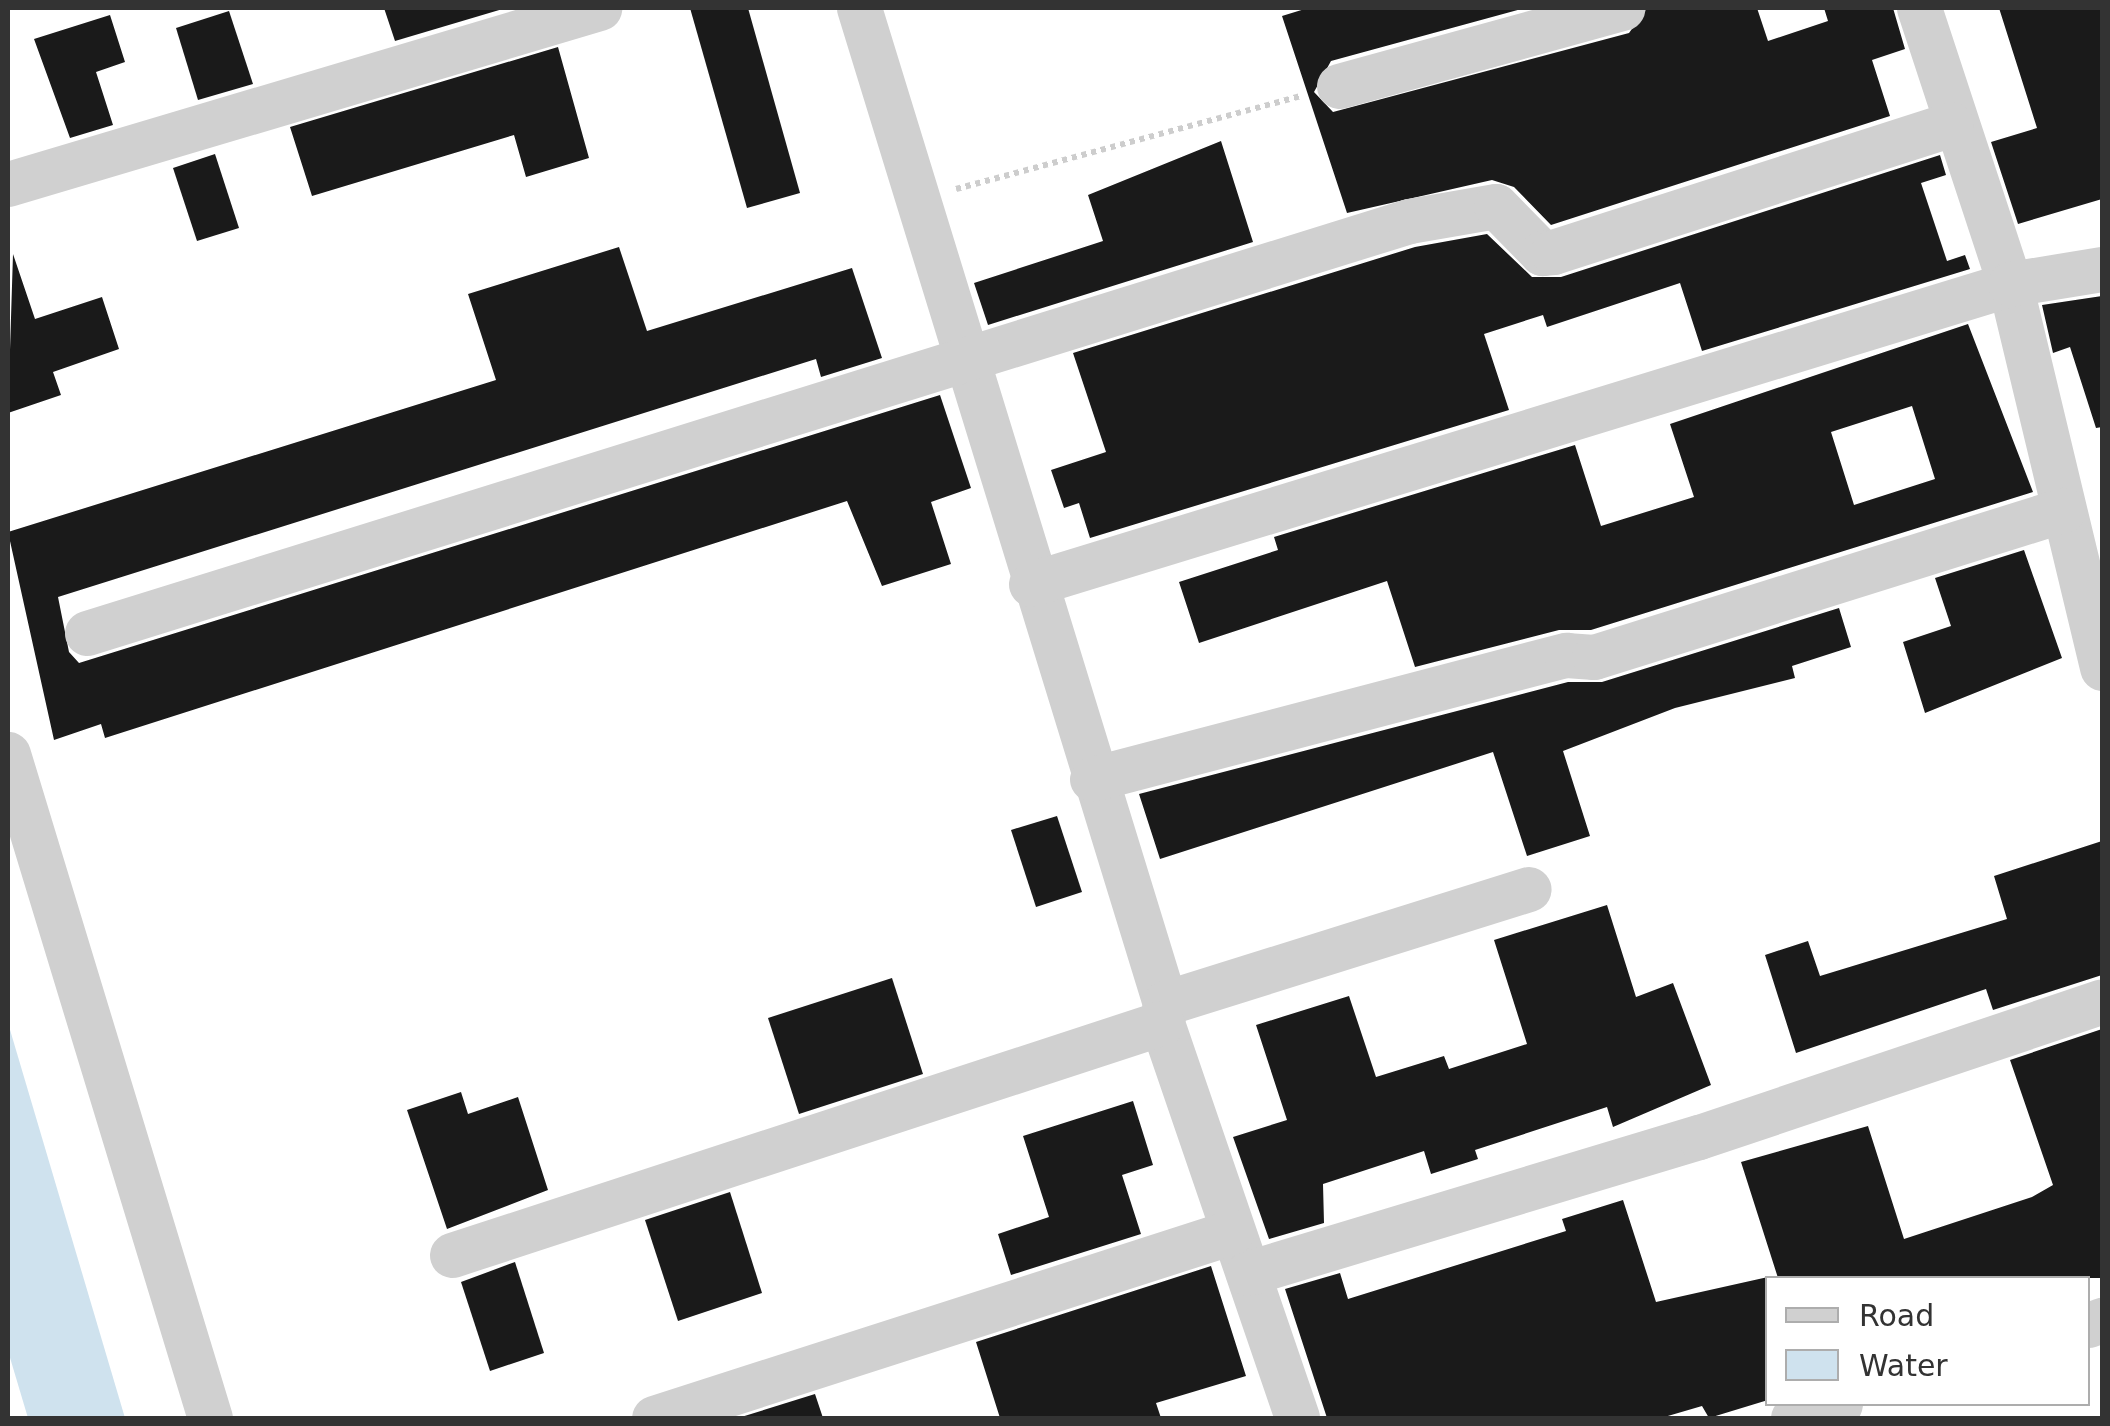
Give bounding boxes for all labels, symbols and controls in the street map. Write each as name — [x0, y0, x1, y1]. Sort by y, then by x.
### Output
legend — [1765, 1276, 2090, 1406]
text: Road — [1859, 1298, 1934, 1333]
text: Water — [1859, 1348, 1948, 1383]

